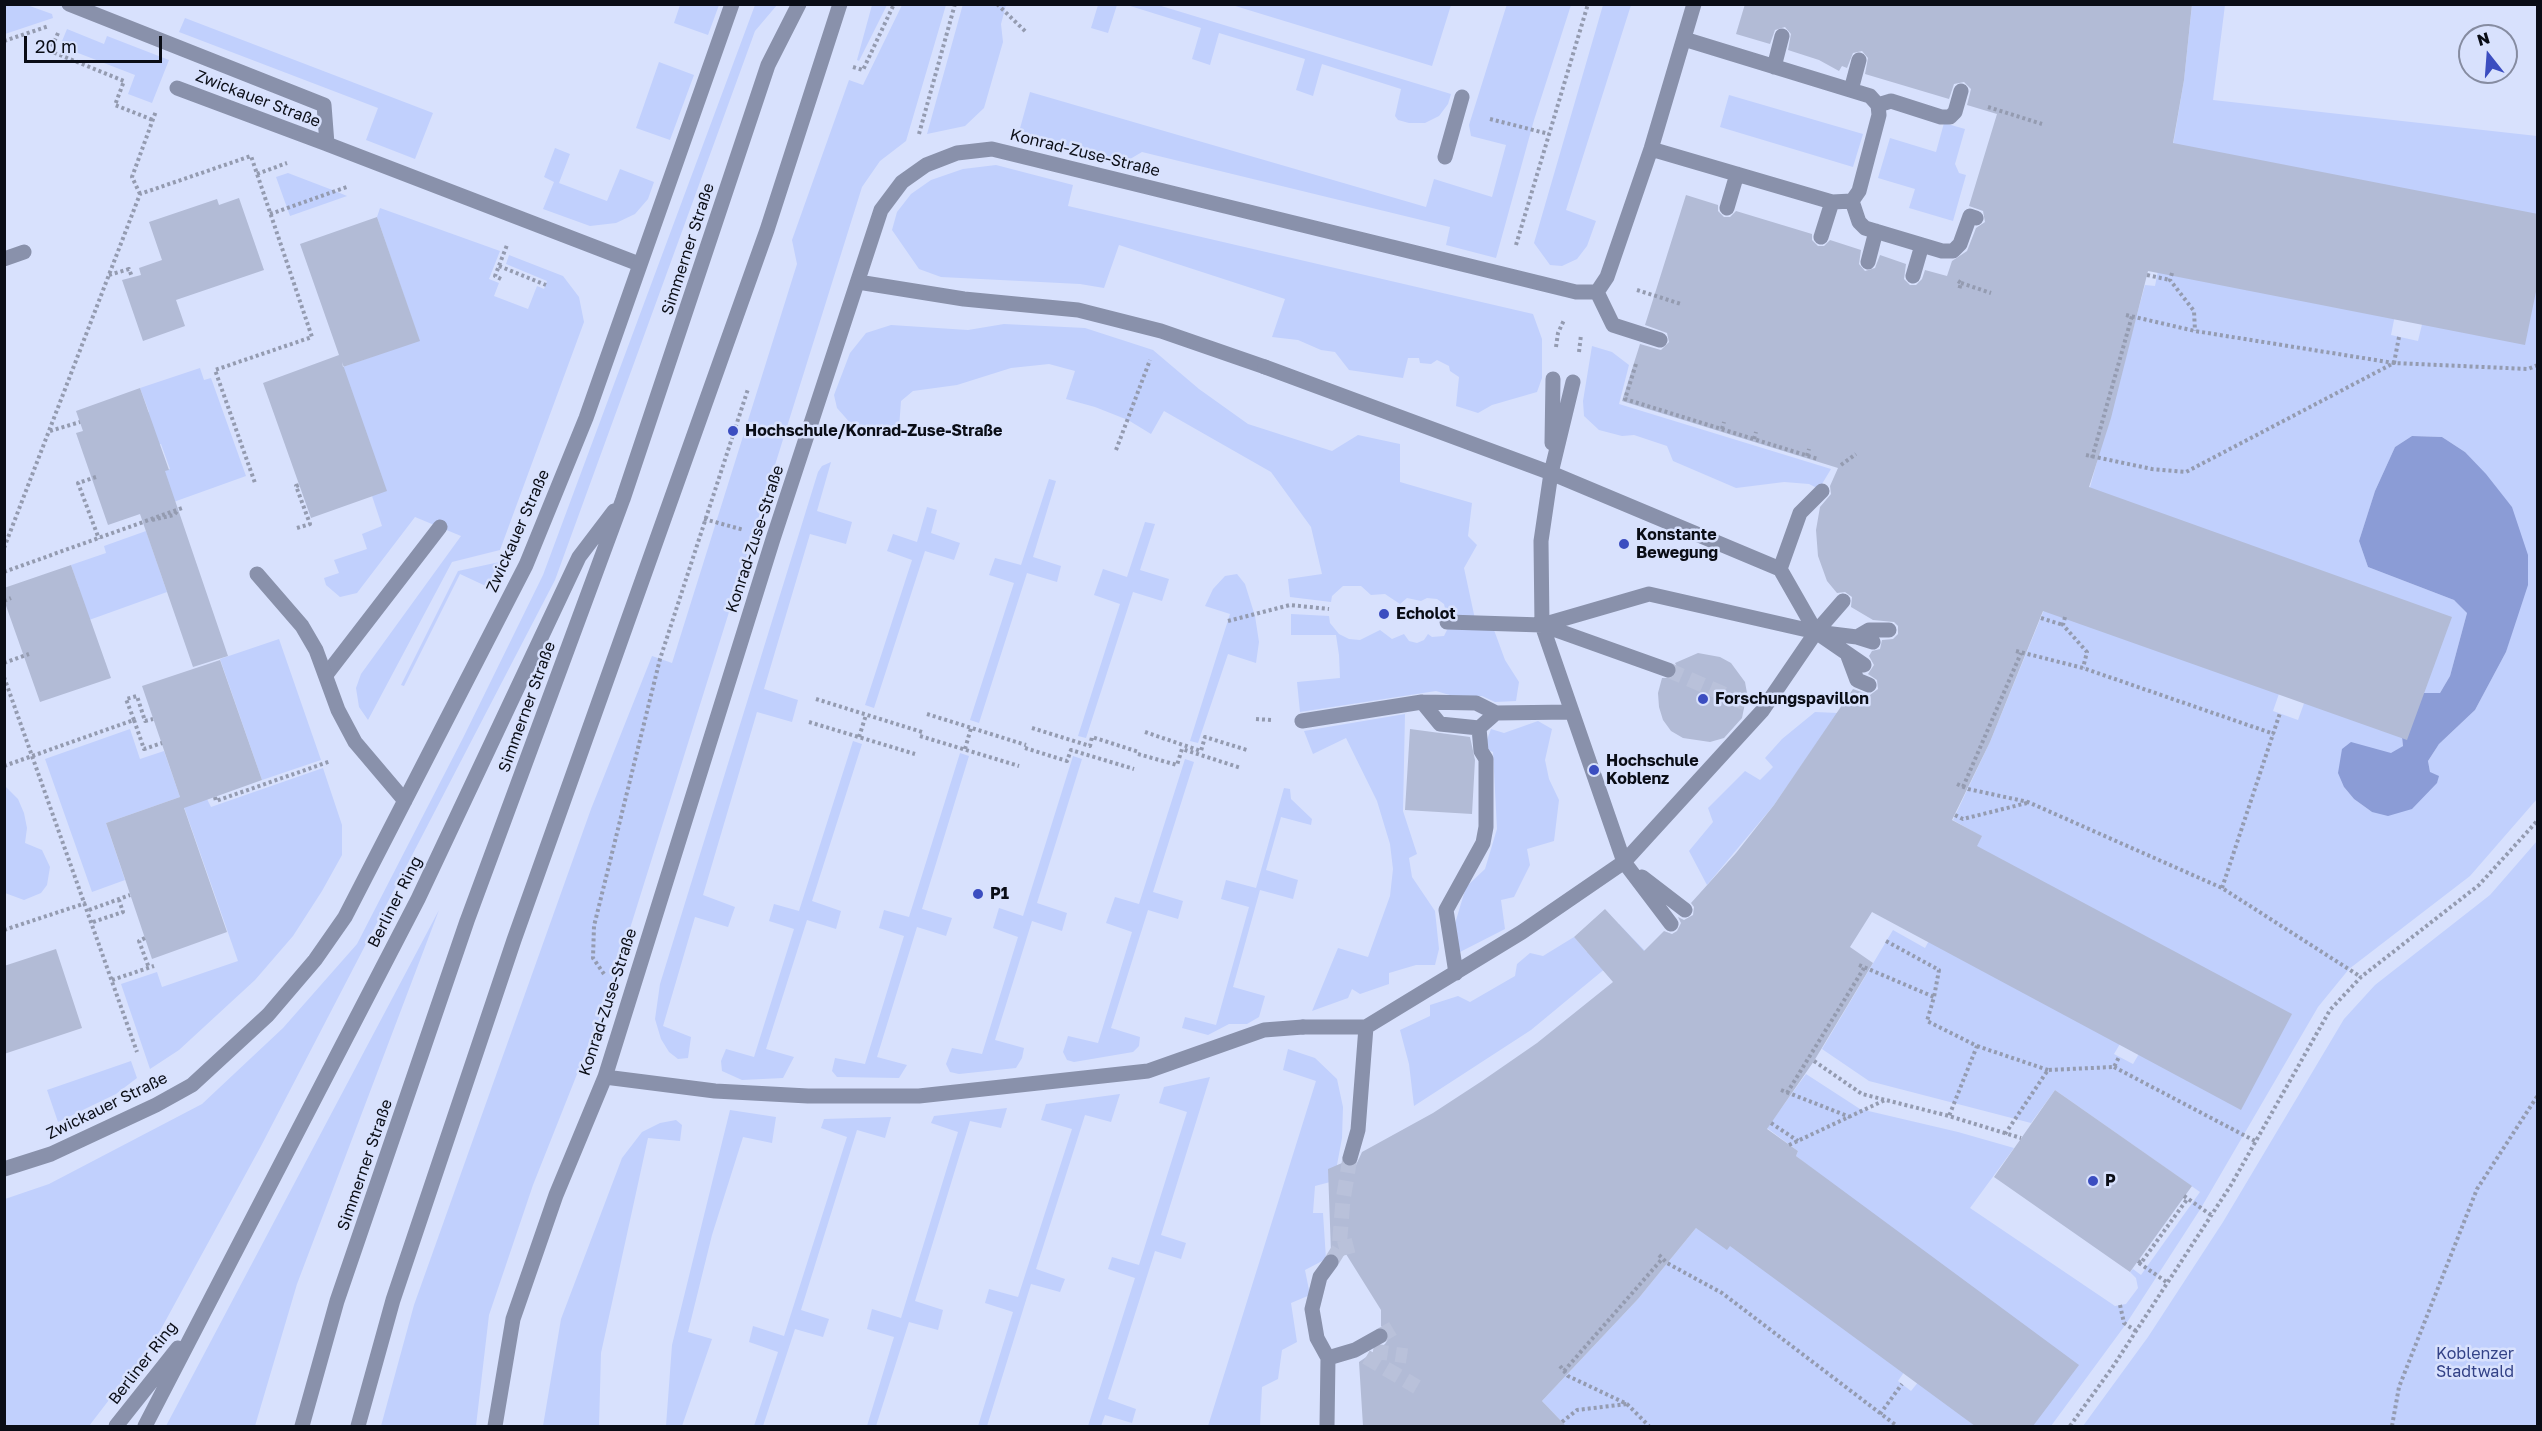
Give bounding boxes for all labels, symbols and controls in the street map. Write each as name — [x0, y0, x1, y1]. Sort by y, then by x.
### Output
scale bar — [27, 24, 165, 62]
north arrow — [2458, 24, 2518, 84]
text: N — [2475, 27, 2492, 50]
text: 20 m — [35, 35, 77, 57]
street label: Zwickauer Straße — [193, 66, 323, 132]
street label: Konrad-Zuse-Straße — [1008, 125, 1162, 181]
street label: Simmerner Straße — [658, 181, 718, 317]
place label: Hochschule/Konrad-Zuse-Straße — [745, 421, 1002, 441]
marker: Hochschule/Konrad-Zuse-Straße — [726, 424, 740, 438]
street label: Konrad-Zuse-Straße — [722, 463, 788, 615]
street label: Zwickauer Straße — [482, 467, 554, 595]
place label: Konstante Bewegung — [1636, 525, 1718, 563]
marker: Konstante Bewegung — [1617, 537, 1631, 551]
place label: Echolot — [1396, 604, 1456, 624]
marker: Echolot — [1377, 607, 1391, 621]
street label: Simmerner Straße — [494, 639, 560, 775]
place label: Forschungspavillon — [1715, 689, 1869, 709]
marker: Forschungspavillon — [1696, 692, 1710, 706]
place label: Hochschule Koblenz — [1606, 751, 1699, 789]
marker: Hochschule Koblenz — [1587, 763, 1601, 777]
street label: Berliner Ring — [364, 853, 426, 951]
place label: P1 — [990, 884, 1009, 904]
marker: P1 — [971, 887, 985, 901]
street label: Konrad-Zuse-Straße — [575, 926, 641, 1078]
street label: Zwickauer Straße — [43, 1068, 171, 1144]
street label: Simmerner Straße — [334, 1097, 396, 1233]
place label: P — [2105, 1171, 2116, 1191]
marker: P — [2086, 1174, 2100, 1188]
street label: Berliner Ring — [105, 1318, 181, 1408]
park label: Koblenzer Stadtwald — [2436, 1344, 2514, 1382]

